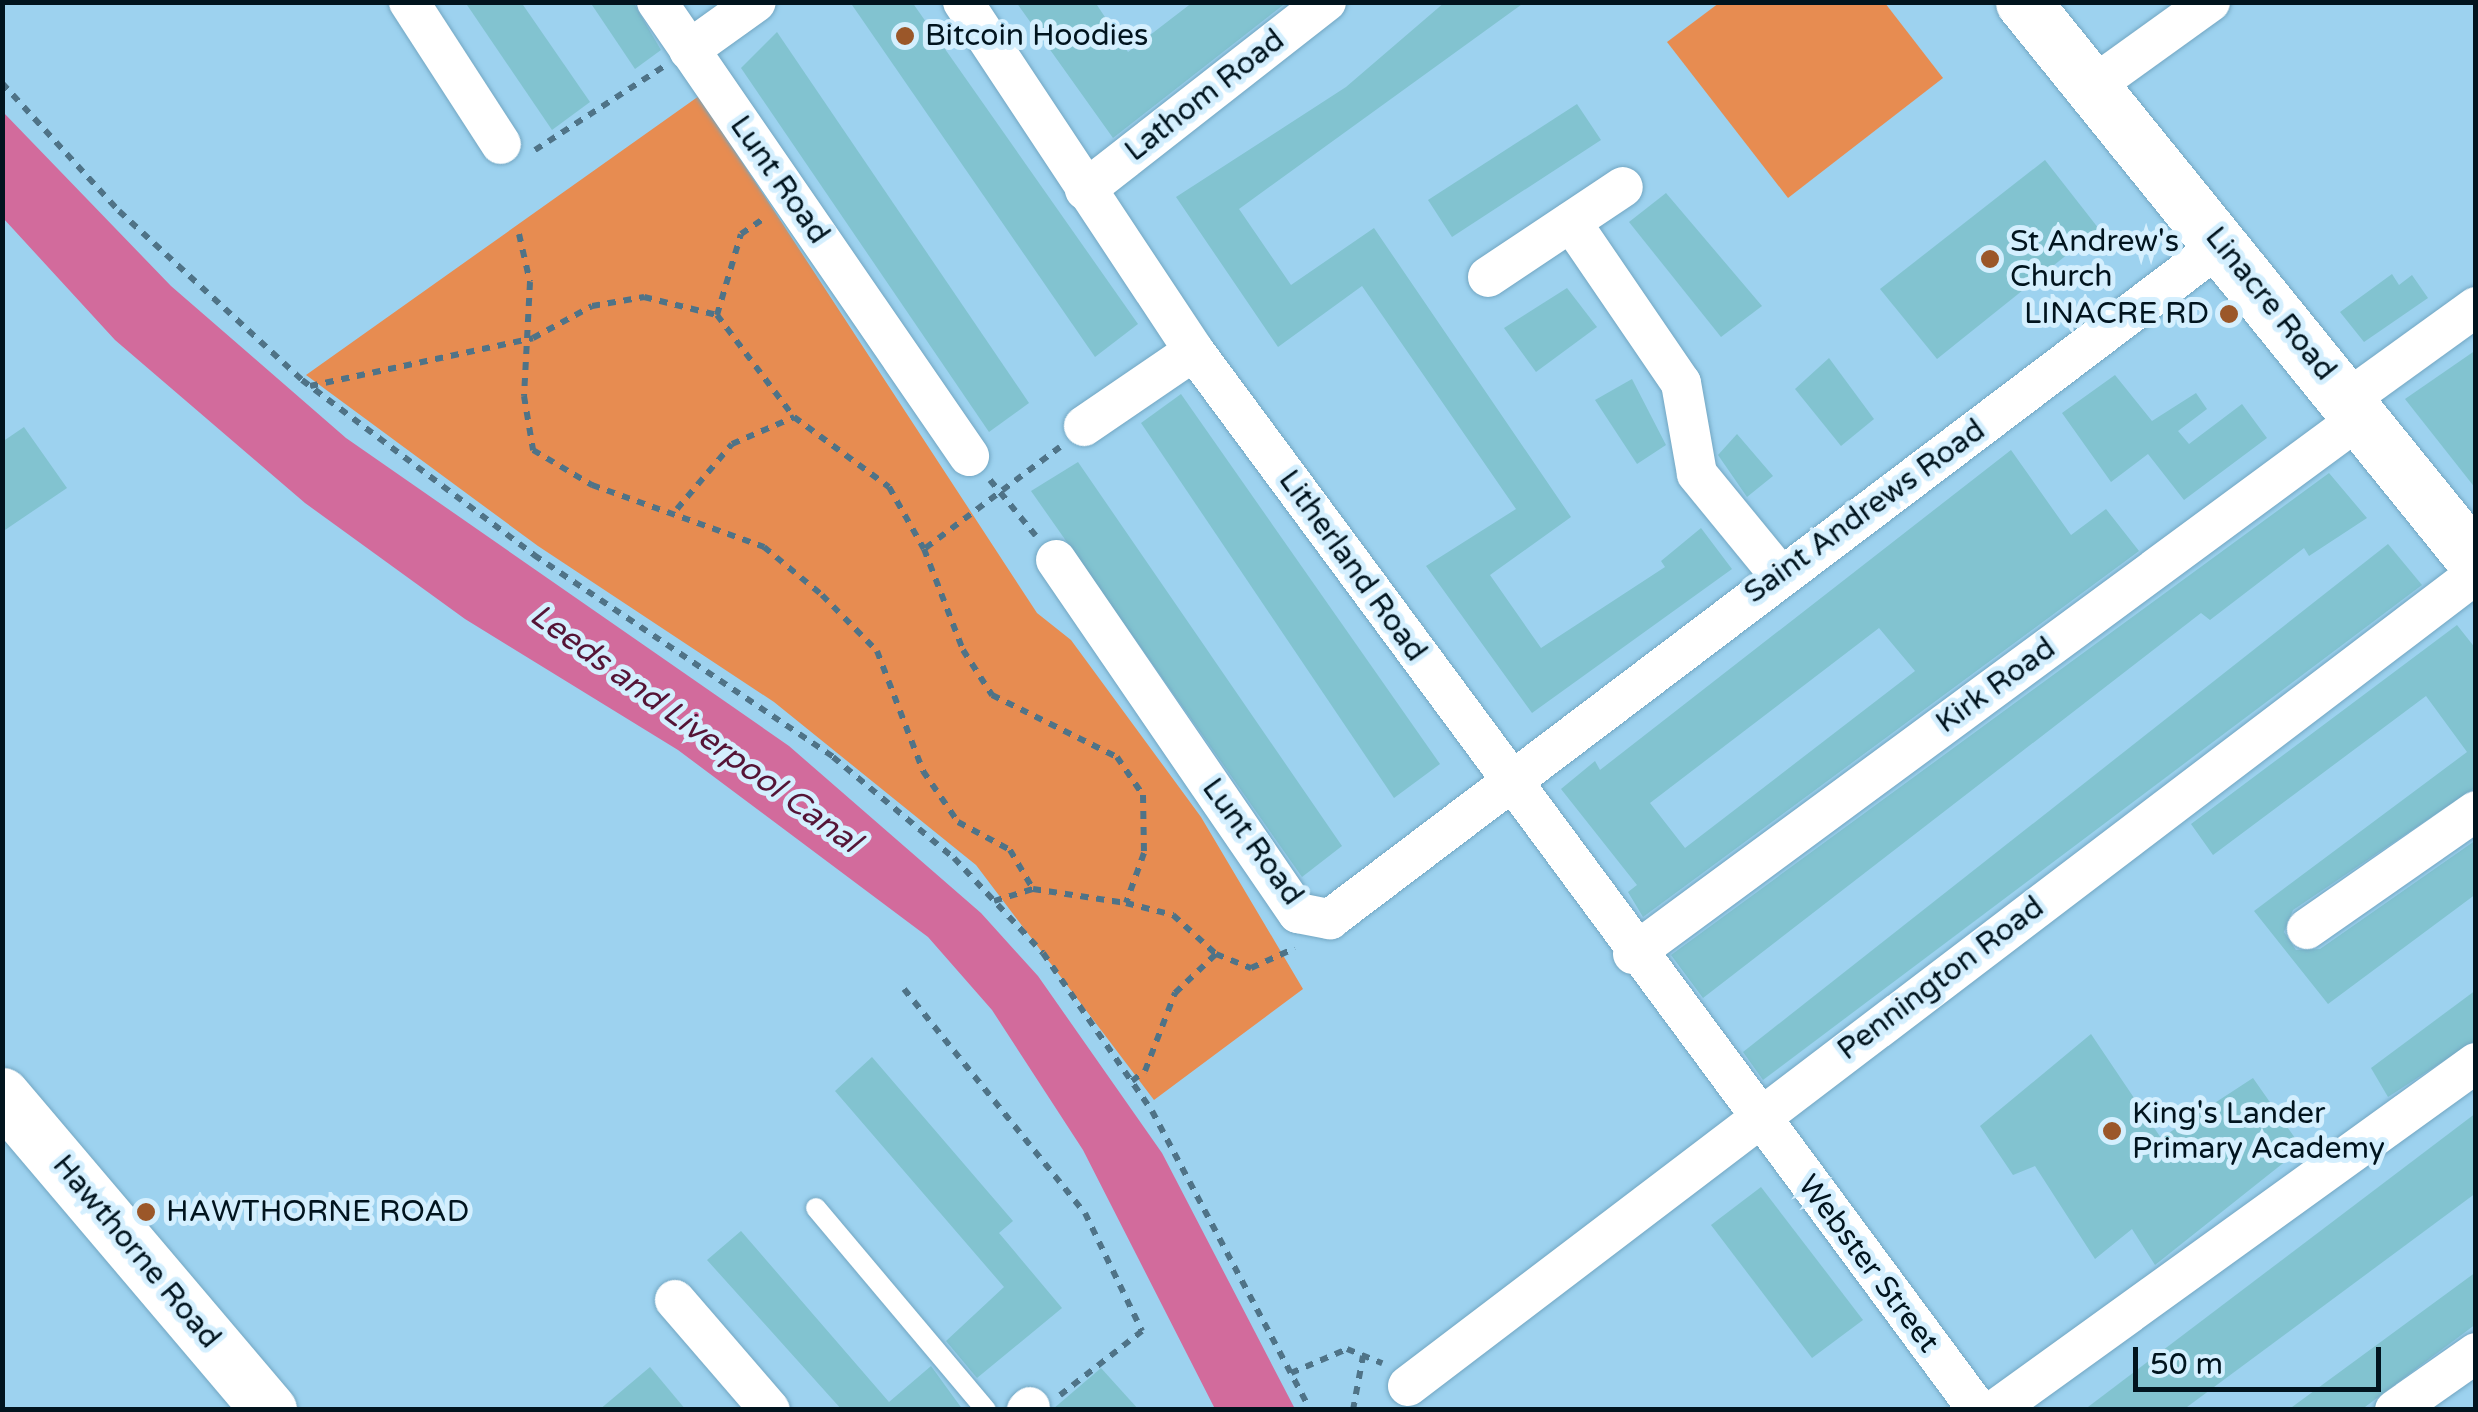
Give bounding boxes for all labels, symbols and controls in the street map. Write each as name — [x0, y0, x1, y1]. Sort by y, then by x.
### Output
place label: Bitcoin Hoodies — [925, 18, 1148, 54]
street label: Lathom Road — [1118, 23, 1292, 169]
marker: Bitcoin Hoodies — [894, 25, 916, 47]
street label: Lunt Road — [722, 109, 836, 251]
street label: Linacre Road — [2197, 220, 2343, 388]
place label: St Andrew's Church — [2010, 224, 2179, 294]
marker: St Andrew's Church — [1979, 248, 2001, 270]
place label: LINACRE RD — [2024, 296, 2209, 332]
marker: LINACRE RD — [2218, 303, 2240, 325]
street label: Saint Andrews Road — [1738, 413, 1992, 611]
street label: Litherland Road — [1271, 463, 1433, 669]
water label: Leeds and Liverpool Canal — [522, 596, 868, 862]
street label: Kirk Road — [1929, 631, 2063, 741]
street label: Lunt Road — [1194, 772, 1310, 912]
street label: Pennington Road — [1831, 890, 2051, 1068]
place label: King's Lander Primary Academy — [2132, 1096, 2385, 1166]
marker: King's Lander Primary Academy — [2101, 1120, 2123, 1142]
street label: Hawthorne Road — [45, 1148, 227, 1356]
street label: Webster Street — [1790, 1168, 1946, 1360]
place label: HAWTHORNE ROAD — [166, 1194, 469, 1230]
marker: HAWTHORNE ROAD — [135, 1201, 157, 1223]
scale bar — [2138, 1327, 2386, 1389]
text: 50 m — [2150, 1346, 2223, 1383]

